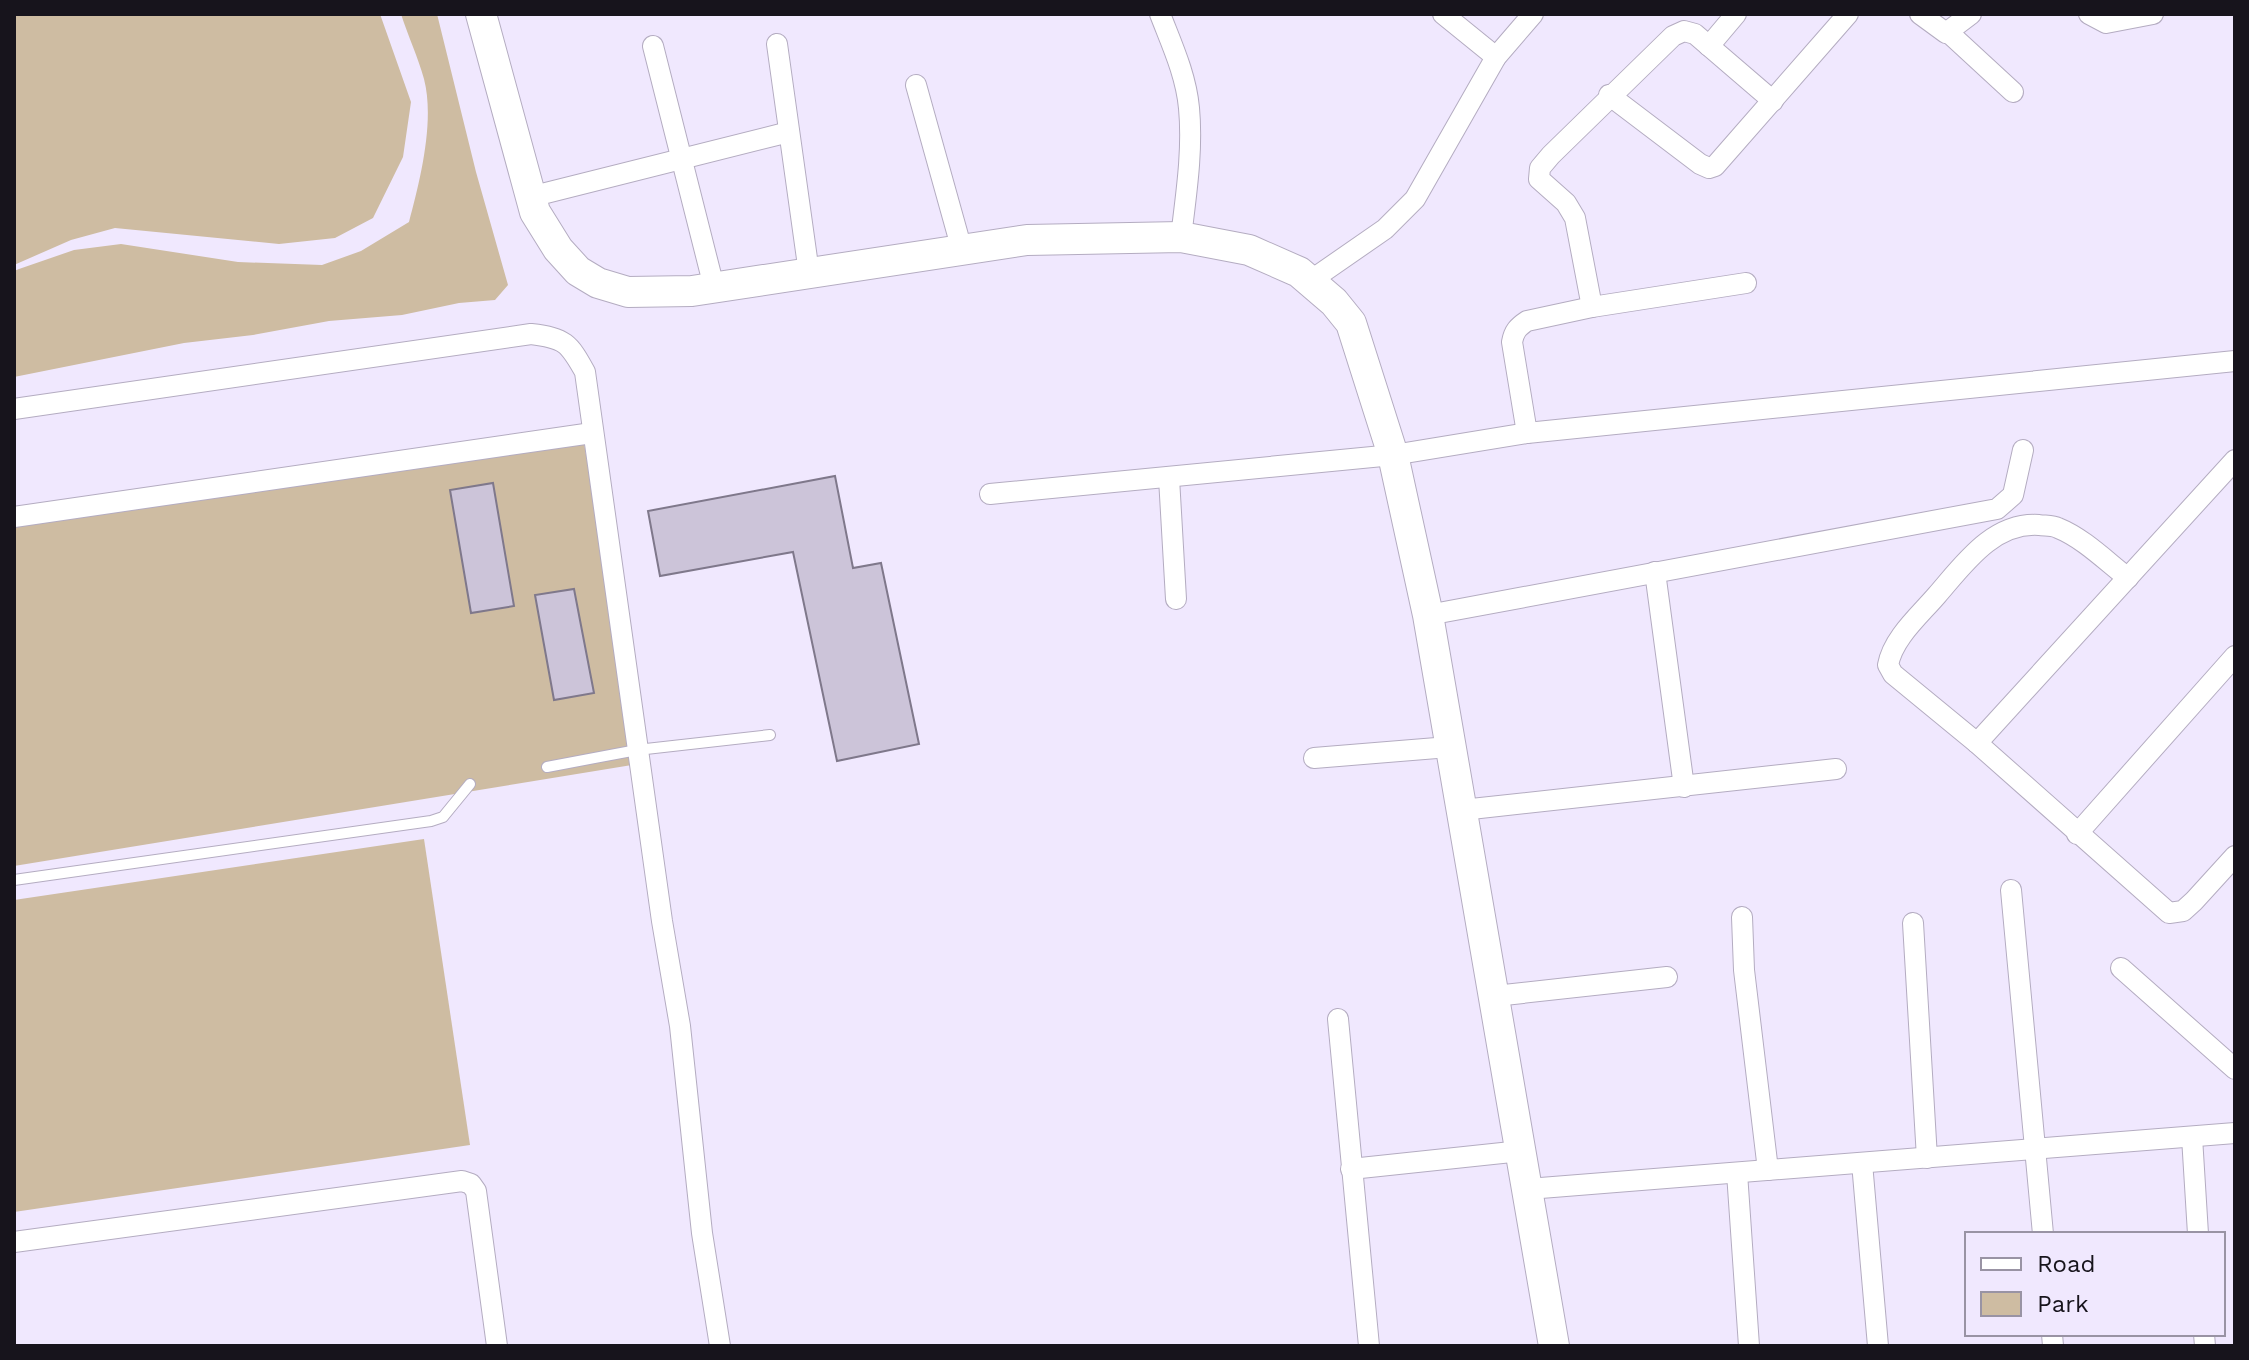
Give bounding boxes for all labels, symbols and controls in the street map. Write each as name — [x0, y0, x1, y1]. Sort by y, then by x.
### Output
legend — [1965, 1232, 2225, 1336]
text: Road — [2037, 1250, 2096, 1278]
text: Park — [2037, 1290, 2089, 1318]

